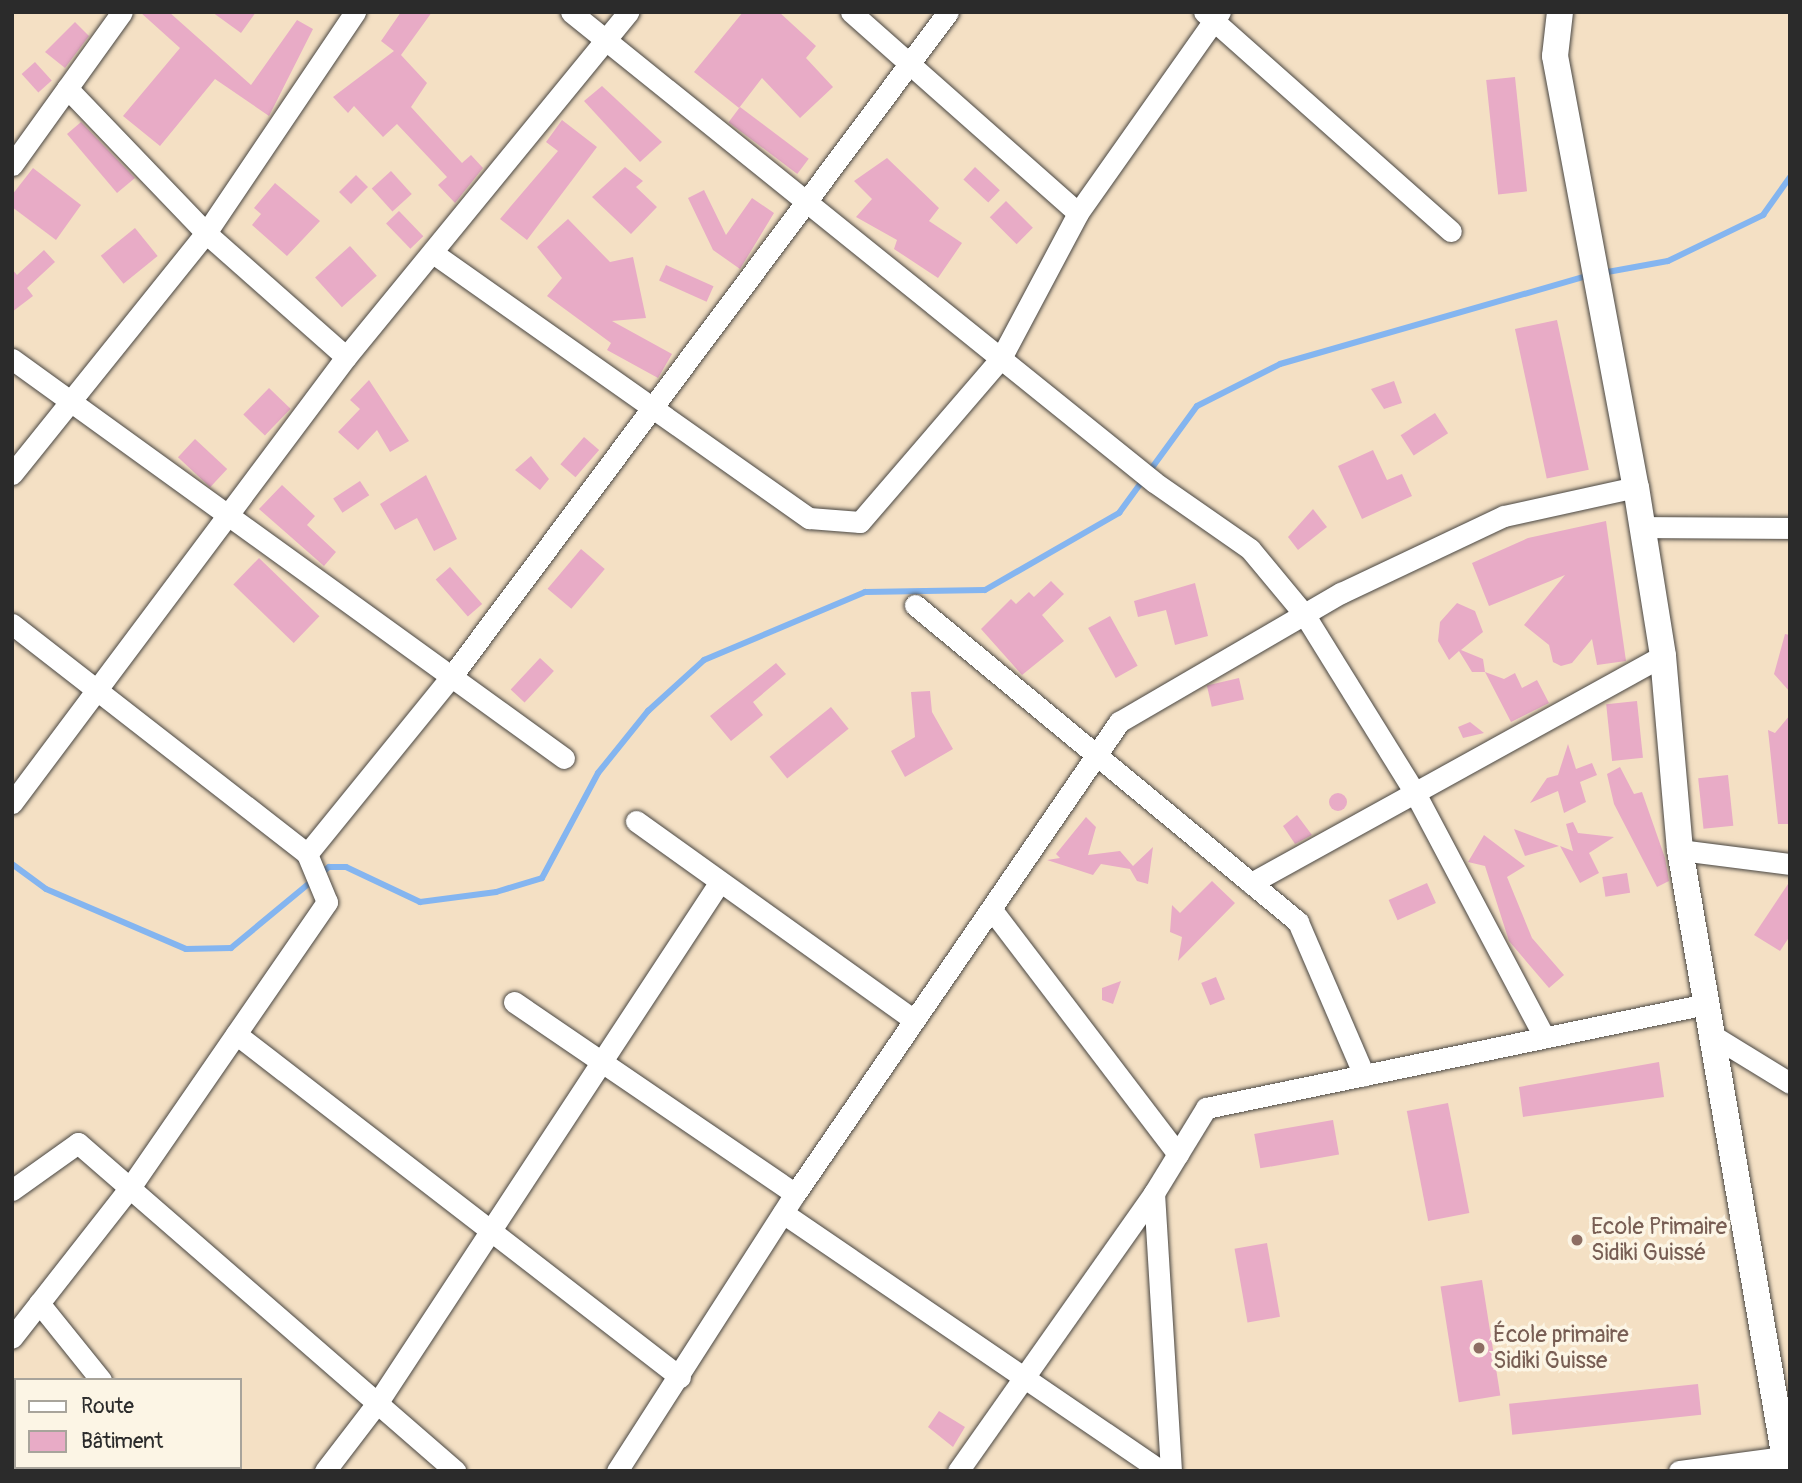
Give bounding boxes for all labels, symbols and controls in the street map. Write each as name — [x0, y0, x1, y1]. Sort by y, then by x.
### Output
place label: Ecole Primaire Sidiki Guissé — [1591, 1213, 1727, 1267]
marker: Ecole Primaire Sidiki Guissé — [1569, 1232, 1585, 1248]
place label: École primaire Sidiki Guisse — [1493, 1321, 1629, 1375]
marker: École primaire Sidiki Guisse — [1471, 1340, 1487, 1356]
legend — [14, 1378, 242, 1469]
text: Route — [81, 1393, 134, 1420]
text: Bâtiment — [81, 1428, 163, 1455]

